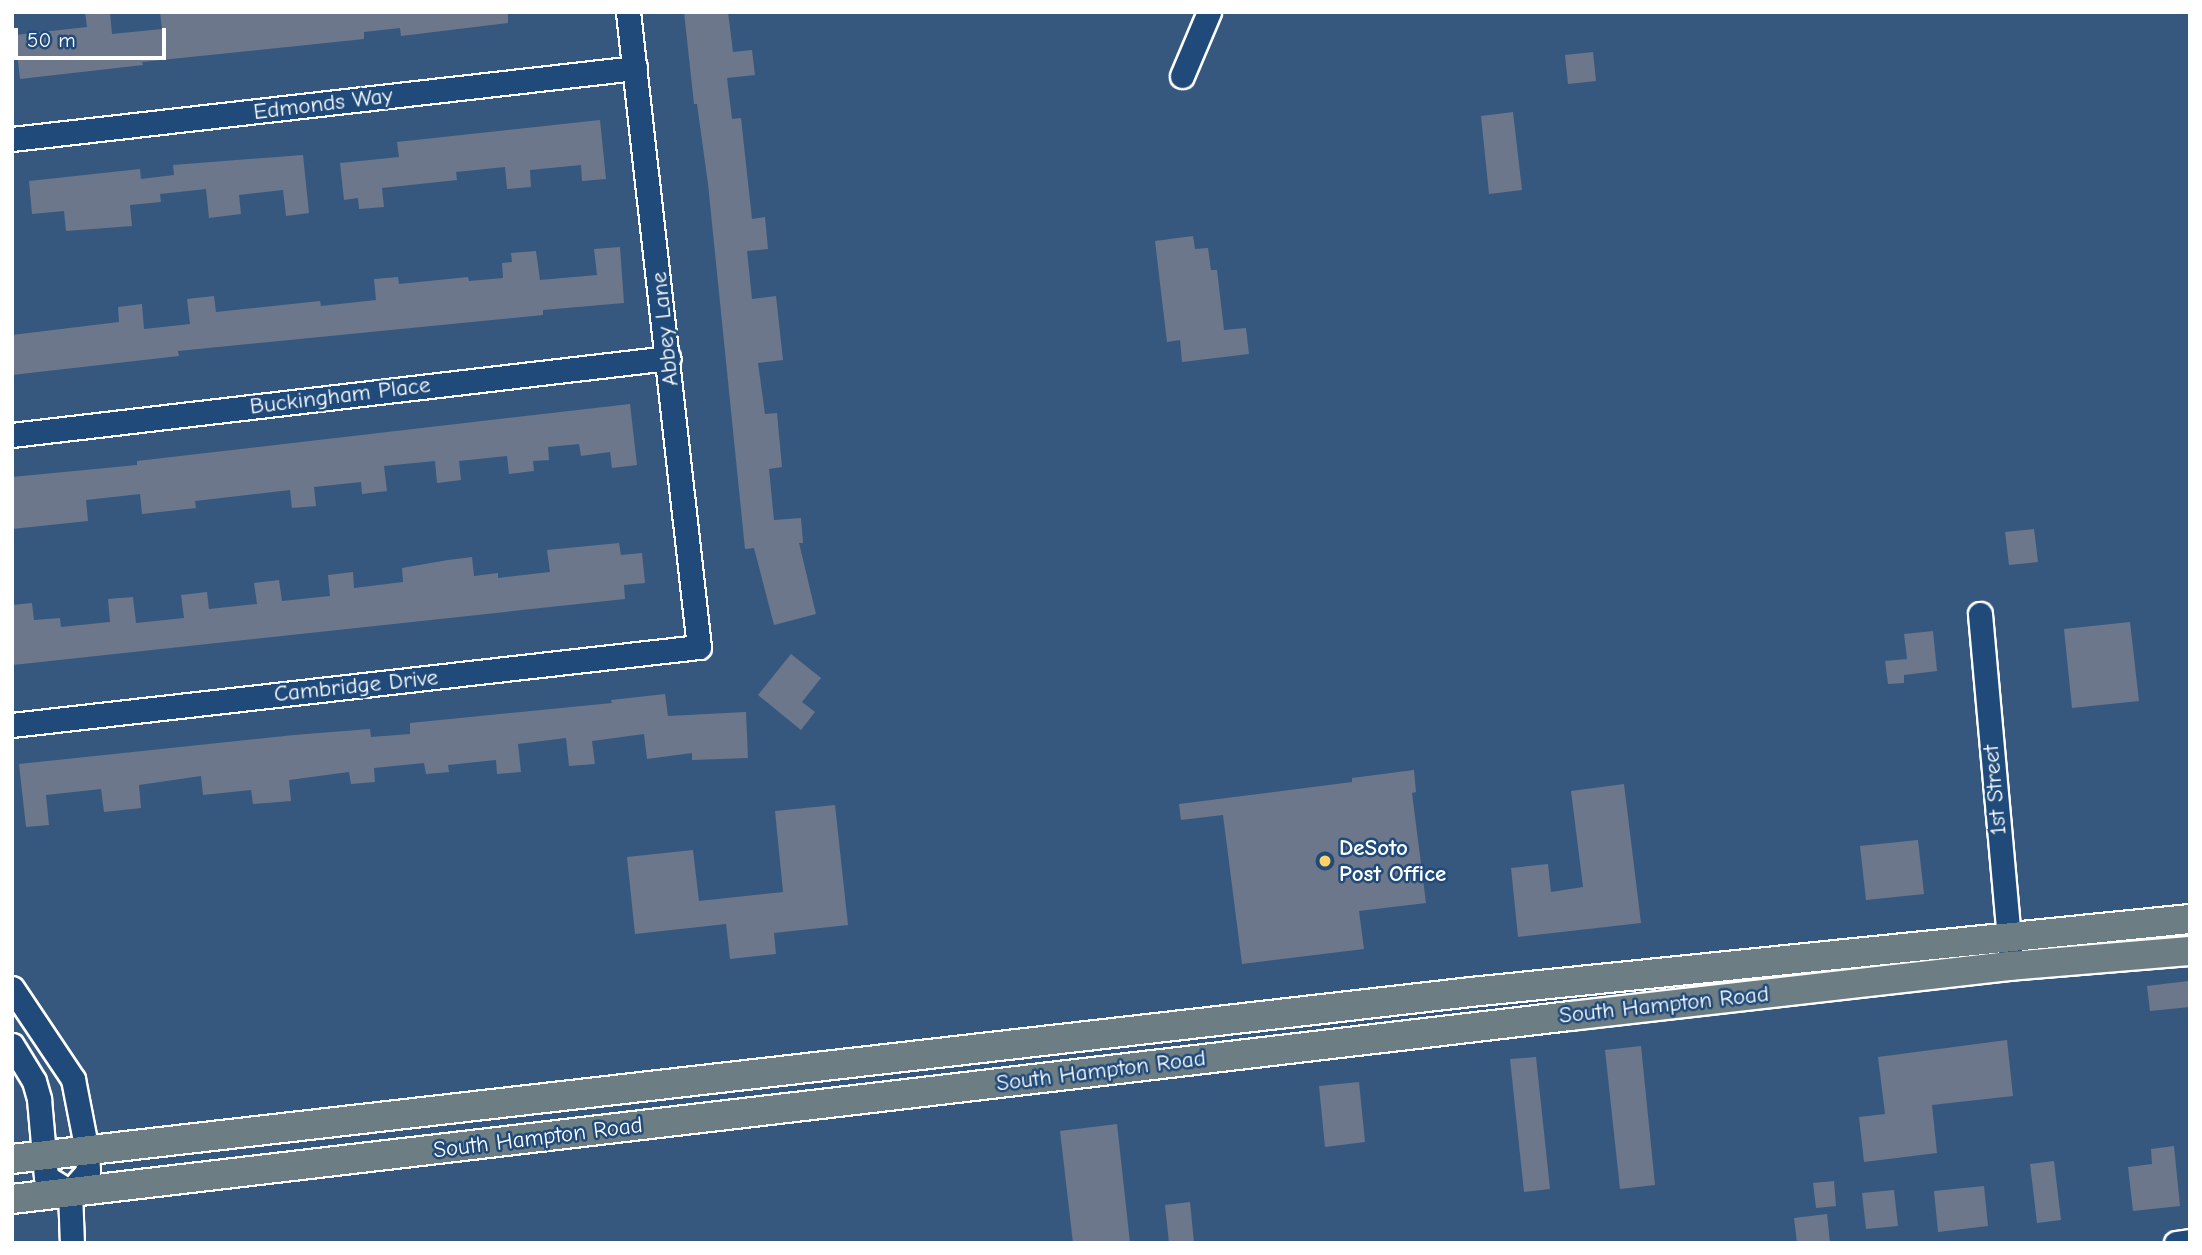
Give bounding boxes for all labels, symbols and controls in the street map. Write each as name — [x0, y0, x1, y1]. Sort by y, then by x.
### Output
scale bar — [18, 14, 170, 58]
text: 50 m — [27, 28, 76, 52]
street label: Edmonds Way — [252, 82, 394, 126]
street label: Abbey Lane — [645, 271, 685, 387]
street label: Buckingham Place — [248, 371, 432, 421]
street label: Cambridge Drive — [273, 664, 439, 708]
street label: 1st Street — [1977, 744, 2013, 836]
place label: DeSoto Post Office — [1339, 834, 1446, 888]
marker: DeSoto Post Office — [1317, 853, 1333, 869]
street label: South Hampton Road — [1558, 980, 1770, 1030]
street label: South Hampton Road — [995, 1044, 1207, 1098]
street label: South Hampton Road — [432, 1111, 644, 1165]

